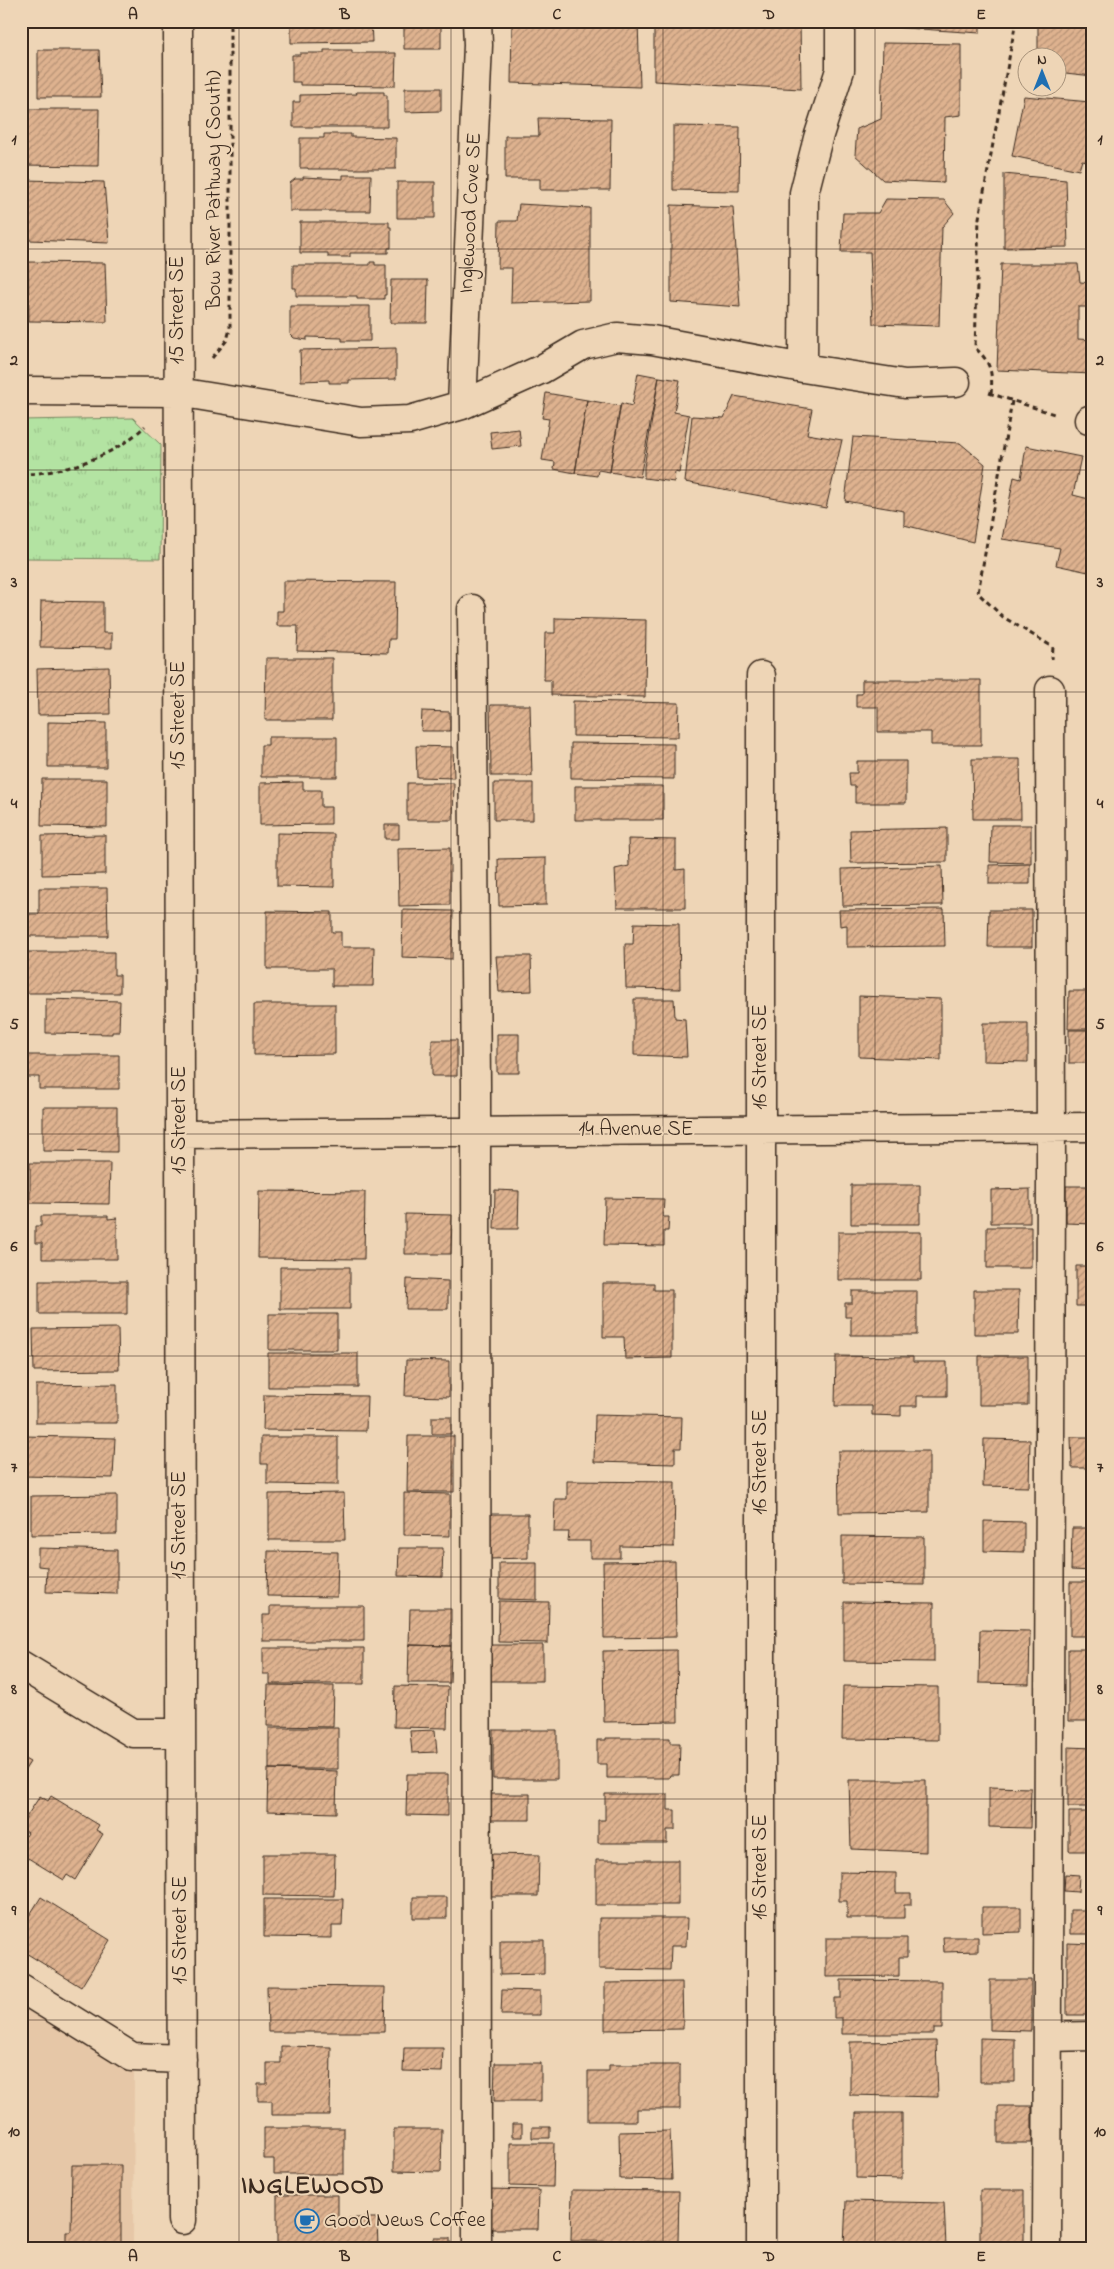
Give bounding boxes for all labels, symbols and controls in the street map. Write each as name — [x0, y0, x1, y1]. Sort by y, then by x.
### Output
text: A — [128, 3, 138, 27]
text: B — [339, 3, 351, 27]
text: C — [553, 3, 562, 27]
text: D — [762, 3, 775, 27]
text: E — [976, 3, 986, 27]
north arrow — [1016, 48, 1066, 98]
text: N — [1037, 50, 1047, 71]
street label: Bow River Pathway (South) — [200, 70, 232, 311]
text: 1 — [11, 128, 17, 152]
text: 1 — [1097, 128, 1103, 152]
street label: Inglewood Cove SE — [452, 132, 492, 294]
street label: 15 Street SE — [163, 256, 193, 364]
text: 2 — [9, 349, 18, 373]
text: 2 — [1095, 349, 1104, 373]
text: 3 — [10, 571, 18, 595]
text: 3 — [1096, 571, 1104, 595]
street label: 15 Street SE — [164, 661, 194, 769]
text: 4 — [10, 792, 18, 816]
text: 4 — [1096, 792, 1104, 816]
street label: 16 Street SE — [746, 1004, 776, 1110]
text: 5 — [9, 1013, 19, 1037]
text: 5 — [1095, 1013, 1105, 1037]
street label: 15 Street SE — [165, 1066, 195, 1174]
street label: 14 Avenue SE — [579, 1115, 693, 1145]
text: 6 — [9, 1235, 18, 1259]
text: 6 — [1095, 1235, 1104, 1259]
street label: 16 Street SE — [746, 1409, 776, 1515]
text: 7 — [11, 1456, 18, 1480]
text: 7 — [1097, 1456, 1104, 1480]
street label: 15 Street SE — [165, 1471, 195, 1579]
text: 8 — [10, 1678, 17, 1702]
text: 8 — [1096, 1678, 1103, 1702]
street label: 16 Street SE — [746, 1814, 776, 1920]
street label: 15 Street SE — [166, 1876, 196, 1984]
text: 9 — [11, 1899, 17, 1923]
text: 9 — [1097, 1899, 1103, 1923]
text: 10 — [8, 2120, 20, 2144]
text: 10 — [1094, 2120, 1106, 2144]
district label: INGLEWOOD — [241, 2168, 385, 2206]
place label: Good News Coffee — [324, 2206, 486, 2236]
cafe icon: Good News Coffee — [294, 2208, 320, 2234]
text: A — [128, 2245, 138, 2269]
text: B — [339, 2245, 351, 2269]
text: C — [553, 2245, 562, 2269]
text: D — [762, 2245, 775, 2269]
text: E — [976, 2245, 986, 2269]

